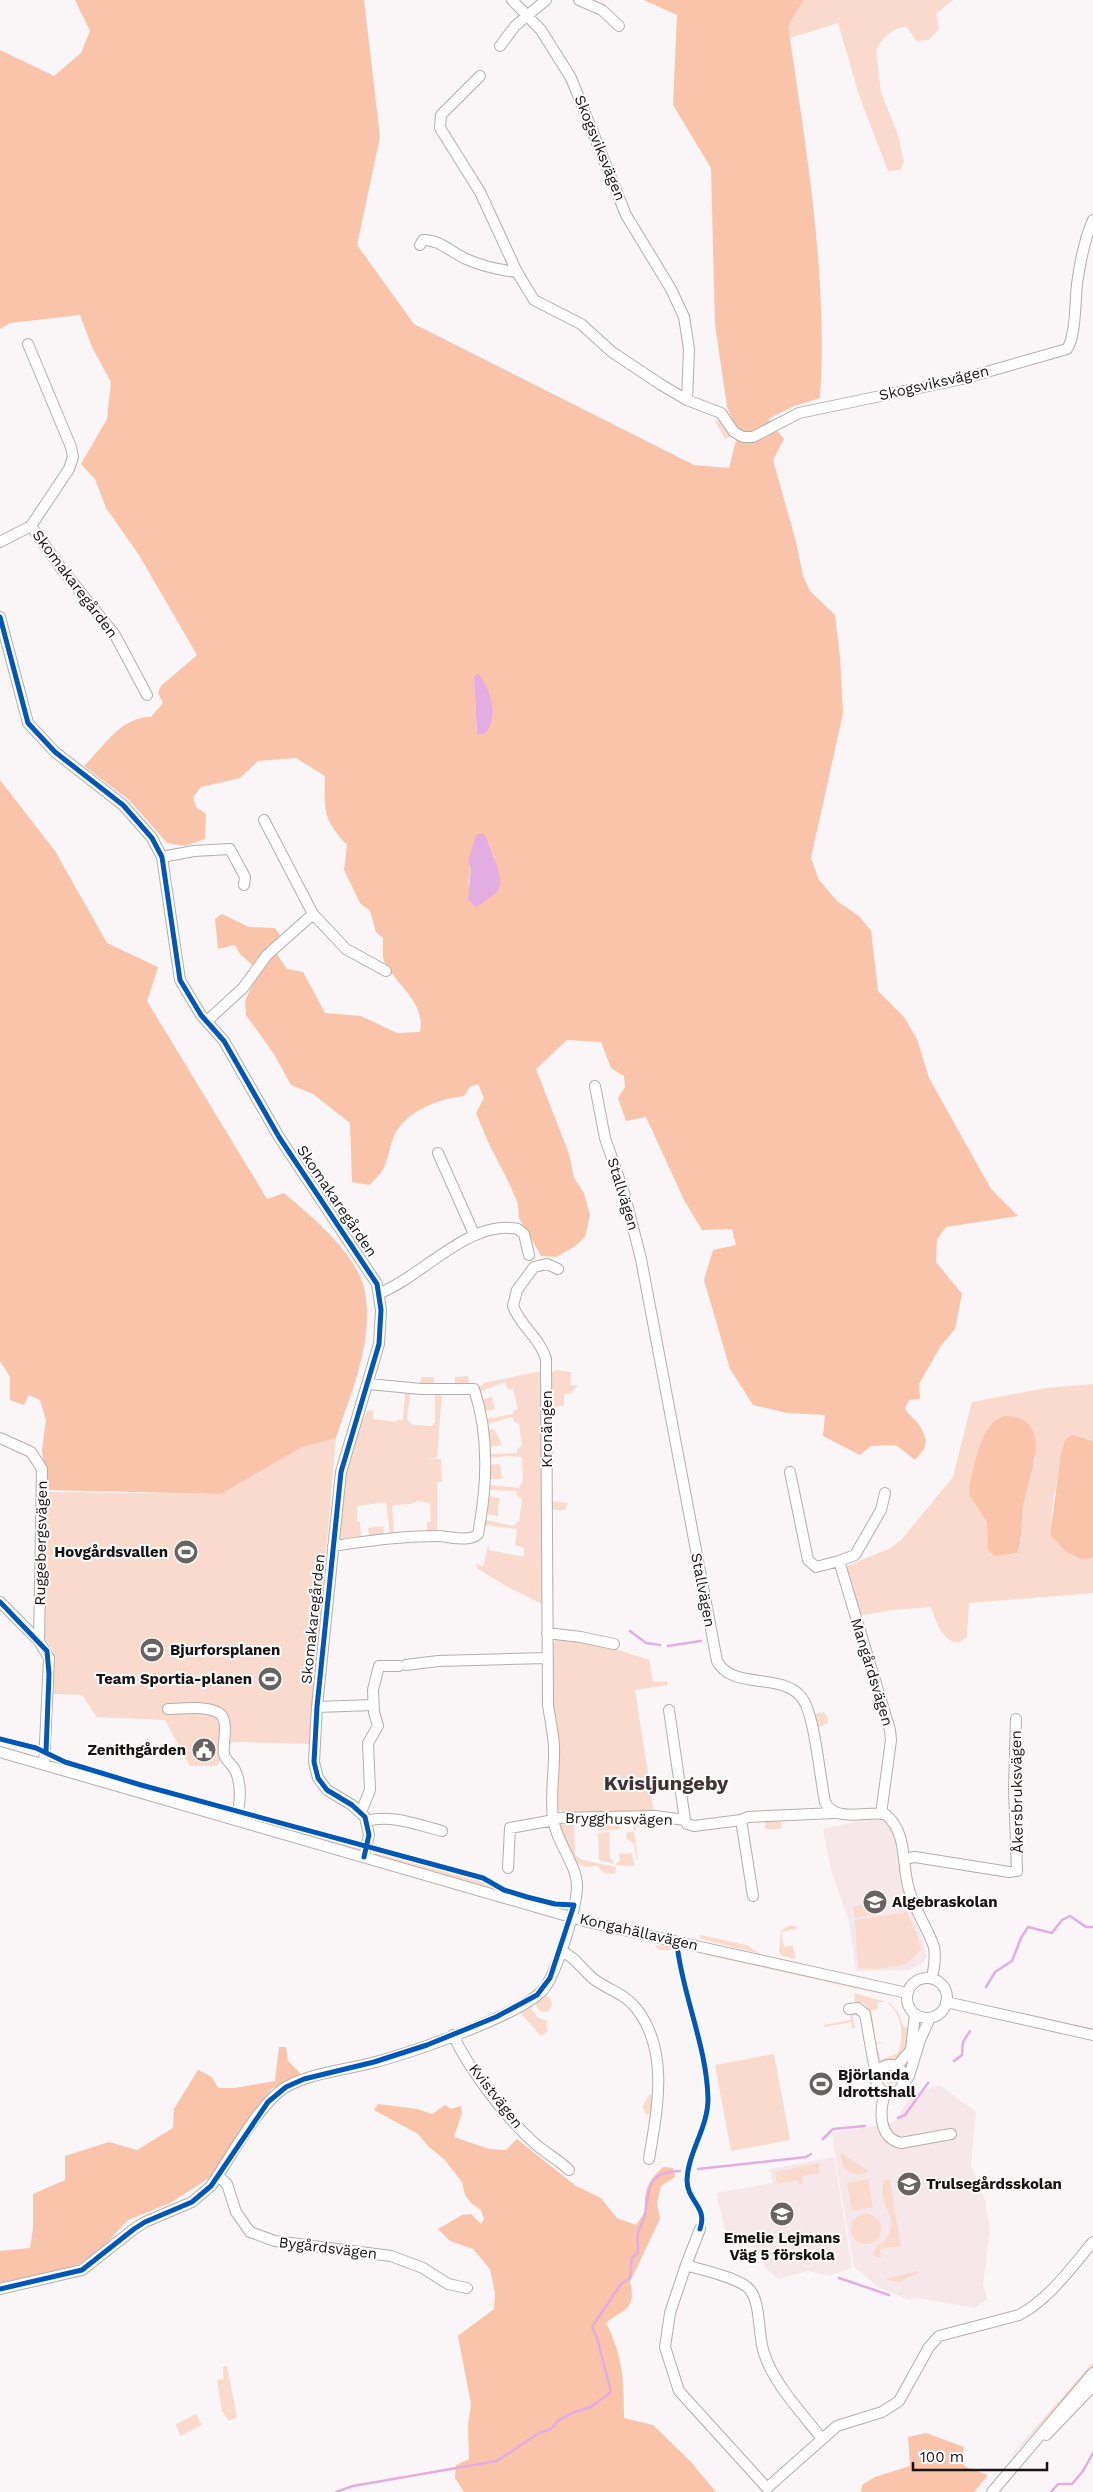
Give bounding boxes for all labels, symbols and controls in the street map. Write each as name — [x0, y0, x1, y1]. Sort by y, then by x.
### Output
street label: Skogsviksvägen — [571, 93, 629, 203]
street label: Skogsviksvägen — [877, 362, 991, 404]
street label: Skomakaregården — [28, 526, 122, 642]
street label: Skomakaregården — [293, 1142, 381, 1260]
street label: Stallvägen — [603, 1155, 643, 1233]
street label: Kronängen — [538, 1390, 556, 1468]
street label: Ruggebergsvägen — [31, 1480, 51, 1606]
sports icon: Hovgårdsvallen — [173, 1539, 199, 1565]
place label: Hovgårdsvallen — [54, 1543, 168, 1561]
street label: Stallvägen — [687, 1551, 719, 1629]
street label: Skomakaregården — [297, 1553, 329, 1685]
street label: Mangårdsvägen — [847, 1616, 897, 1728]
sports icon: Bjurforsplanen — [139, 1637, 165, 1663]
place label: Bjurforsplanen — [170, 1641, 280, 1659]
sports icon: Team Sportia-planen — [257, 1666, 283, 1692]
place label: Team Sportia-planen — [96, 1670, 252, 1688]
street label: Åkersbruksvägen — [1007, 1730, 1027, 1854]
public building icon: Zenithgården — [191, 1737, 217, 1763]
place label: Zenithgården — [87, 1741, 186, 1759]
district label: Kvisljungeby — [604, 1771, 729, 1795]
street label: Brygghusvägen — [565, 1809, 673, 1829]
school or university icon: Algebraskolan — [862, 1889, 888, 1915]
place label: Algebraskolan — [892, 1893, 998, 1911]
street label: Kongahällavägen — [578, 1910, 700, 1954]
street label: Kvistvägen — [465, 2060, 527, 2132]
place label: Björlanda Idrottshall — [838, 2066, 916, 2101]
sports icon: Björlanda Idrottshall — [808, 2071, 834, 2097]
school or university icon: Trulsegårdsskolan — [896, 2171, 922, 2197]
place label: Trulsegårdsskolan — [926, 2175, 1062, 2193]
school or university icon: Emelie Lejmans Väg 5 förskola — [769, 2201, 795, 2227]
place label: Emelie Lejmans Väg 5 förskola — [724, 2229, 840, 2264]
street label: Bygårdsvägen — [278, 2233, 378, 2263]
scale bar — [913, 2440, 1047, 2472]
text: 100 m — [920, 2448, 964, 2466]

